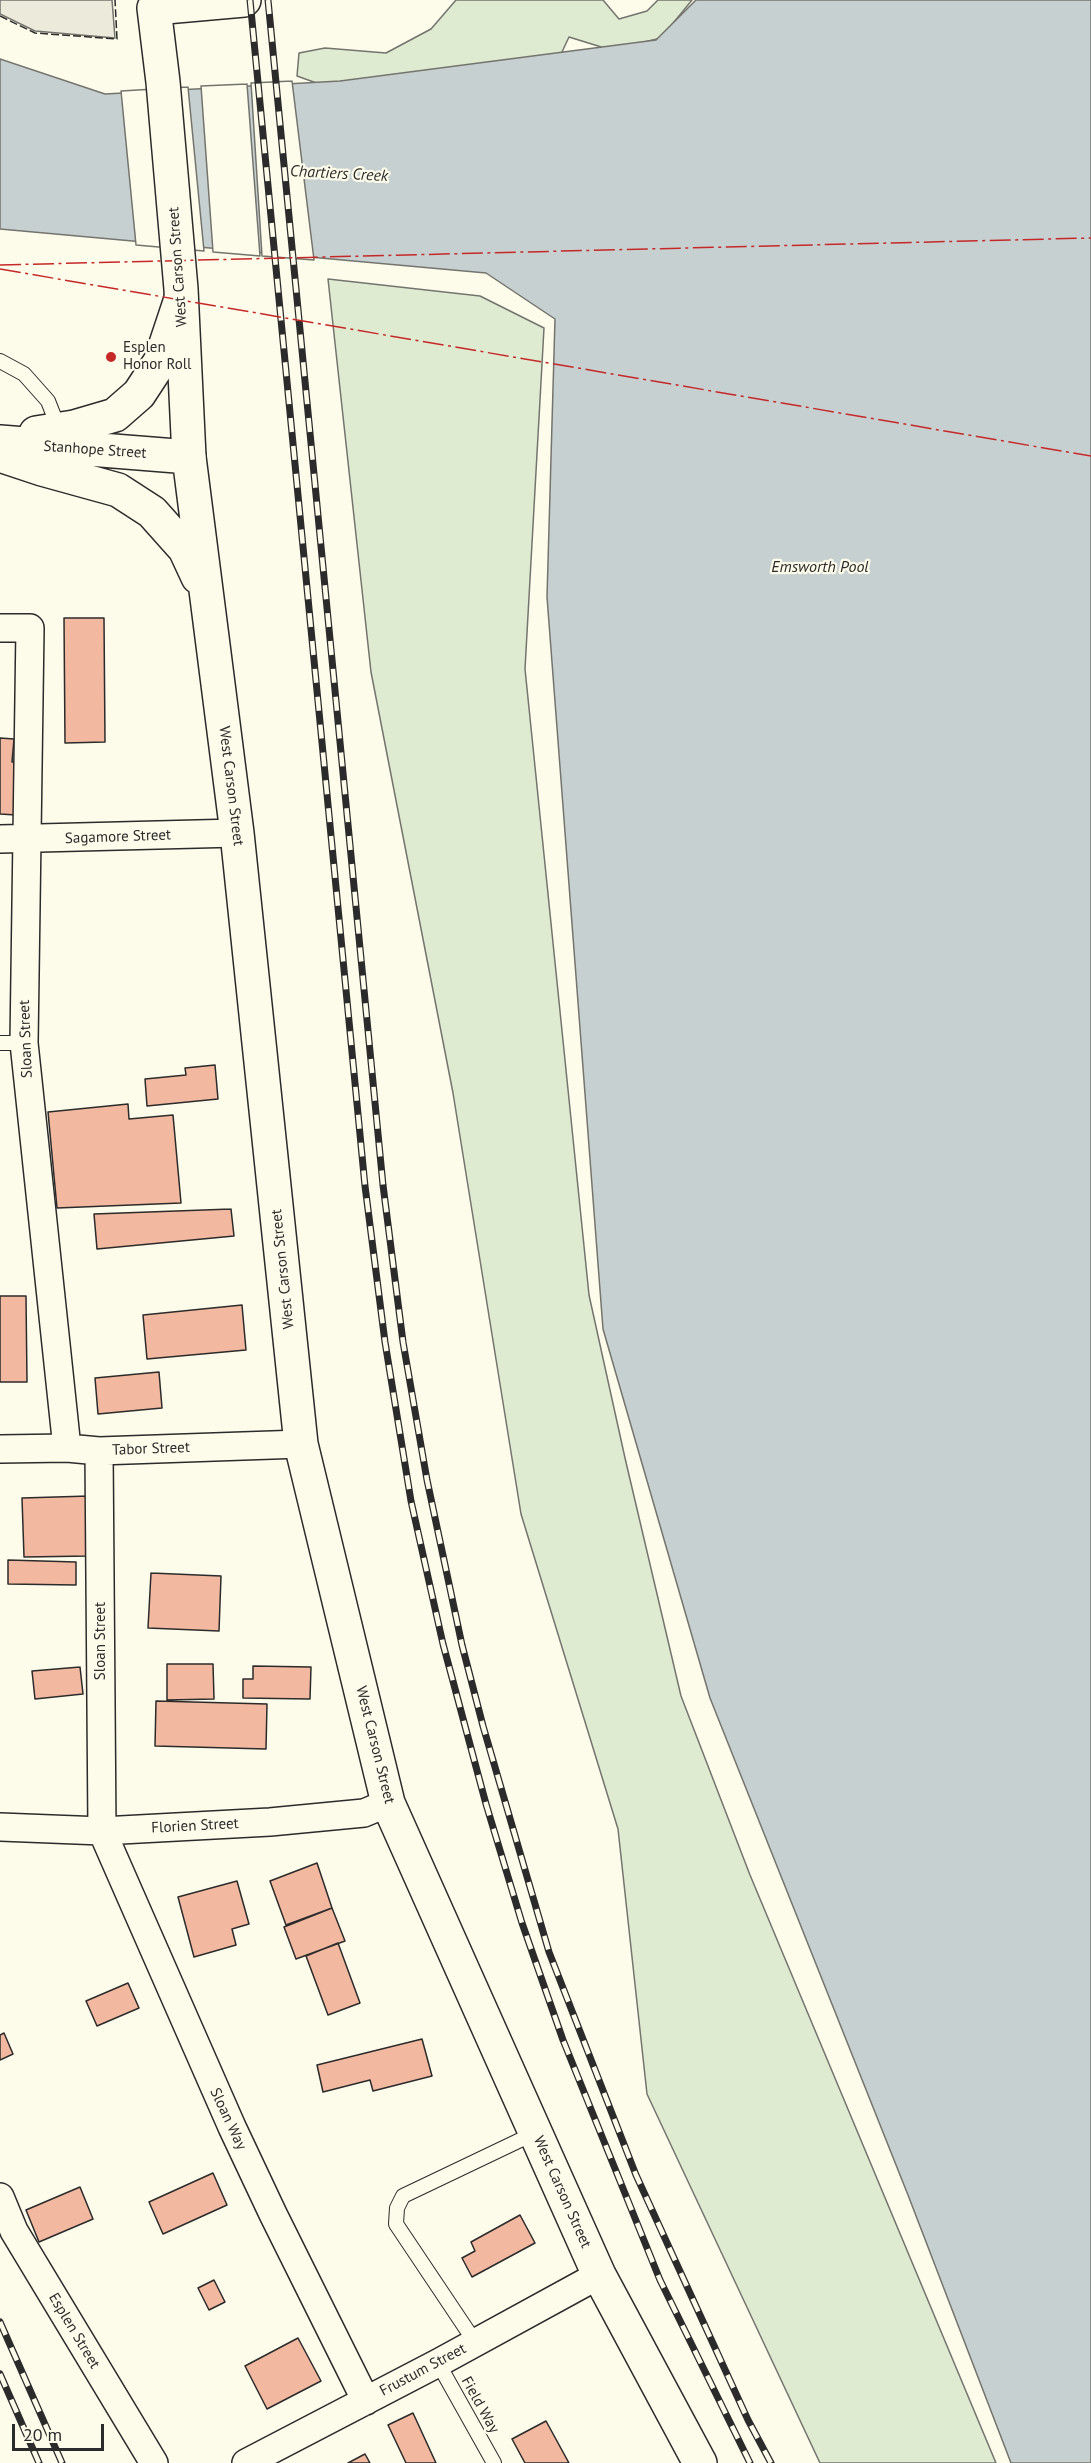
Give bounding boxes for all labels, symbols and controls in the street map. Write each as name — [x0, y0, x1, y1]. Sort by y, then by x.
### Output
water label: Chartiers Creek — [290, 162, 388, 186]
street label: West Carson Street — [165, 206, 191, 328]
place label: Esplen Honor Roll — [123, 339, 191, 374]
marker: Esplen Honor Roll — [104, 350, 118, 364]
street label: Stanhope Street — [43, 437, 147, 463]
water label: Emsworth Pool — [771, 557, 869, 577]
street label: West Carson Street — [215, 725, 247, 847]
street label: Sagamore Street — [65, 826, 171, 848]
street label: Sloan Street — [16, 1000, 36, 1078]
street label: West Carson Street — [268, 1208, 298, 1330]
street label: Tabor Street — [112, 1439, 190, 1459]
street label: Sloan Street — [92, 1602, 110, 1680]
street label: West Carson Street — [352, 1684, 398, 1806]
street label: Florien Street — [151, 1815, 239, 1837]
street label: Sloan Way — [206, 2085, 250, 2153]
street label: West Carson Street — [529, 2133, 595, 2251]
street label: Esplen Street — [44, 2290, 104, 2372]
street label: Frustum Street — [377, 2340, 469, 2400]
street label: Field Way — [457, 2373, 503, 2437]
scale bar — [15, 2412, 106, 2450]
text: 20 m — [23, 2423, 62, 2446]

